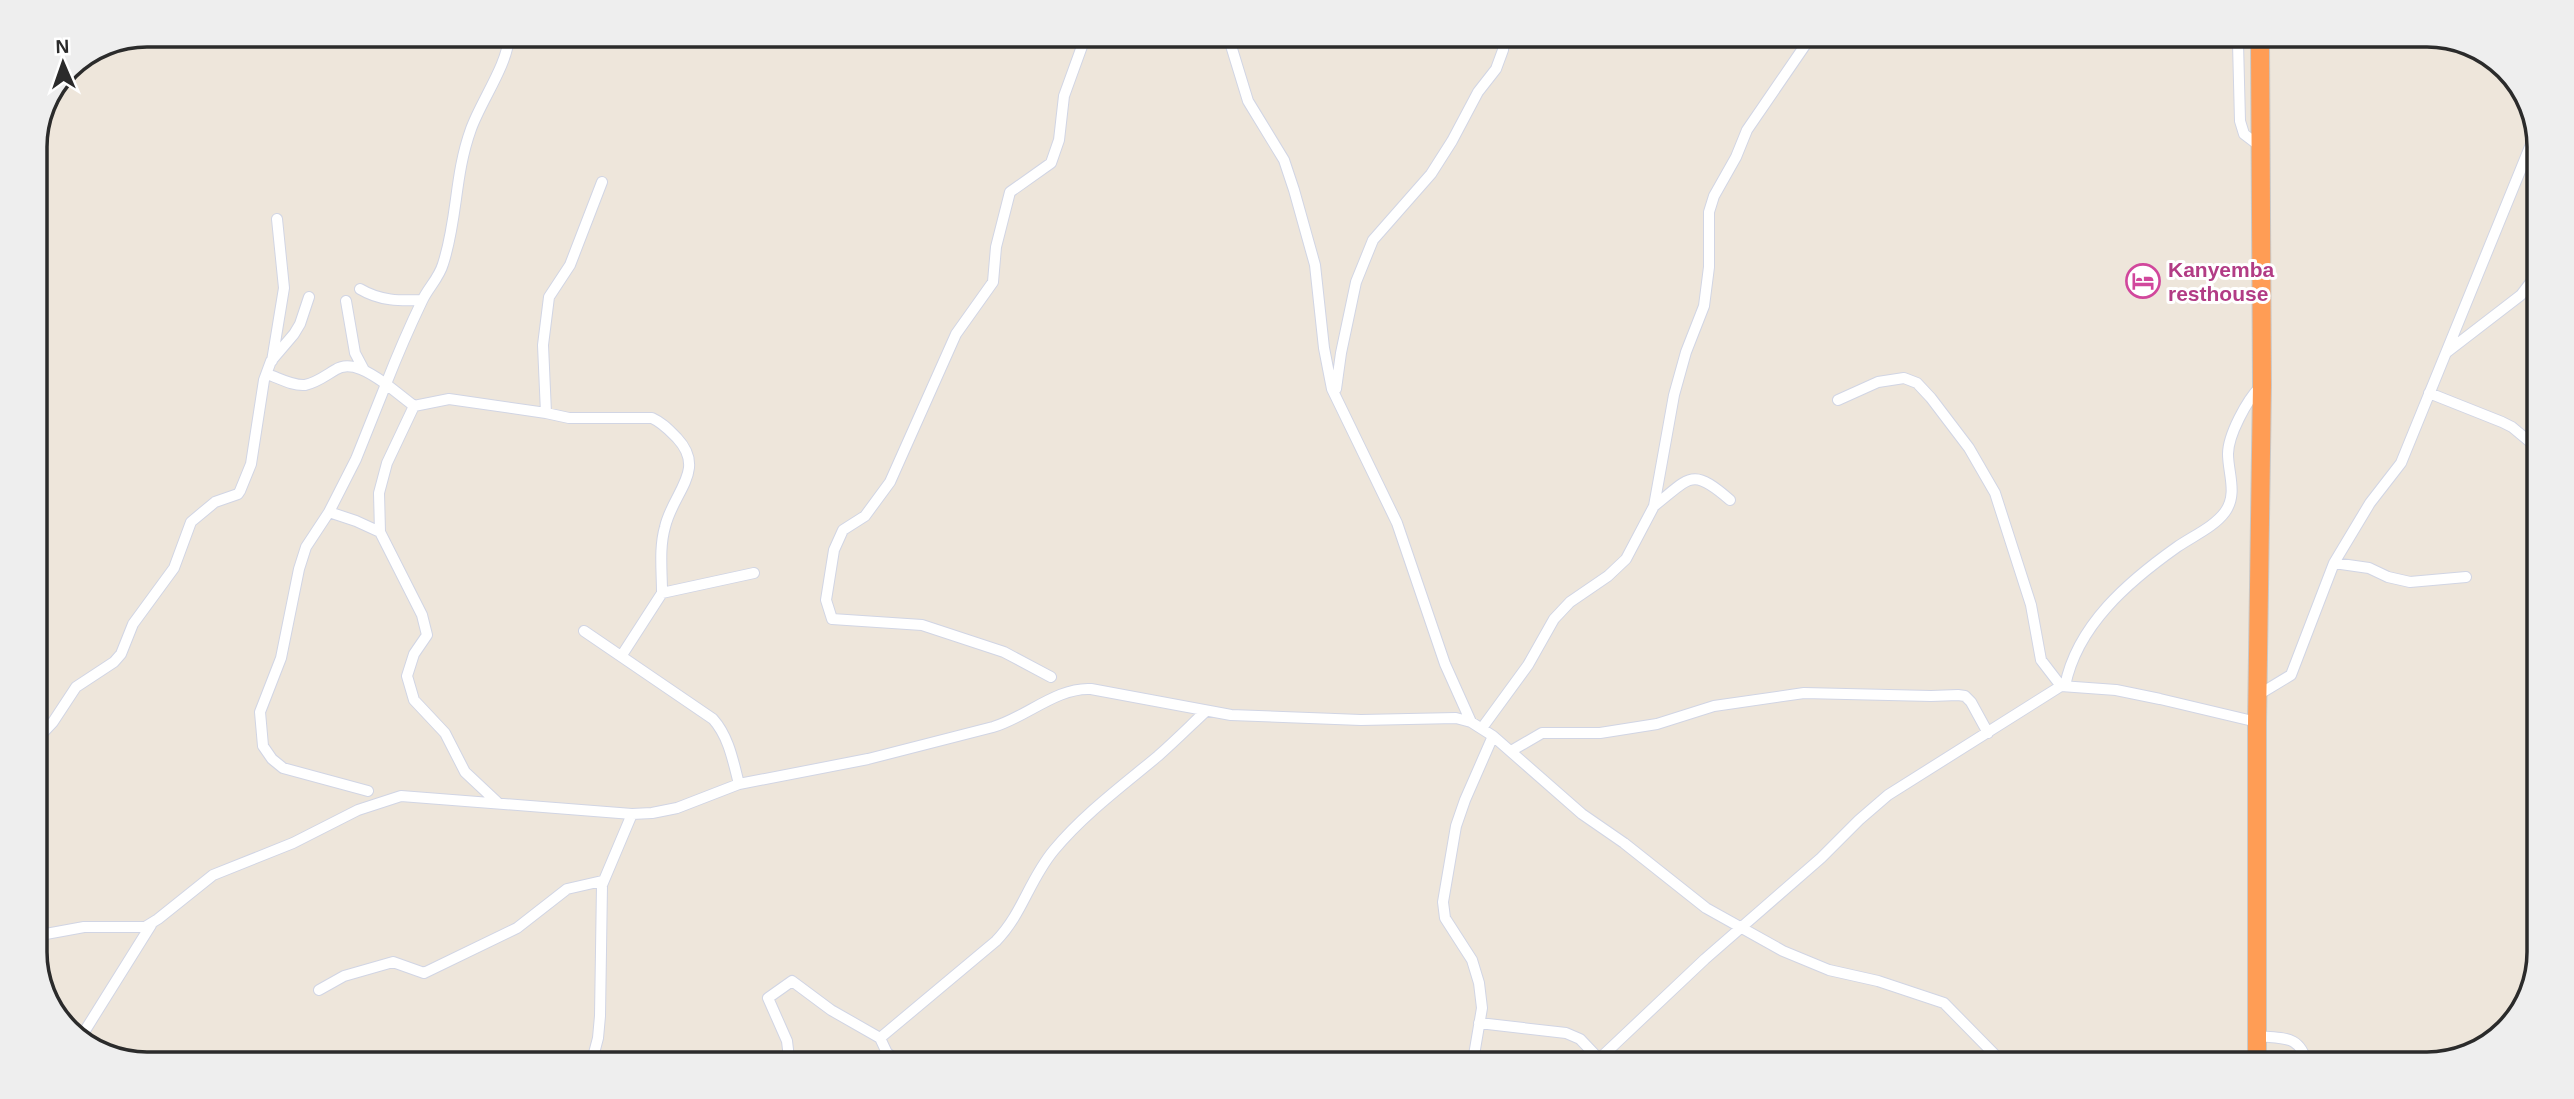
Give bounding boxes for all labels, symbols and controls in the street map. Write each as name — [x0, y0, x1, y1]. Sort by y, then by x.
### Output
north arrow — [28, 28, 98, 98]
text: N — [55, 36, 70, 57]
place label: Kanyemba resthouse — [2168, 258, 2275, 305]
hotel icon: Kanyemba resthouse — [2124, 262, 2162, 300]

